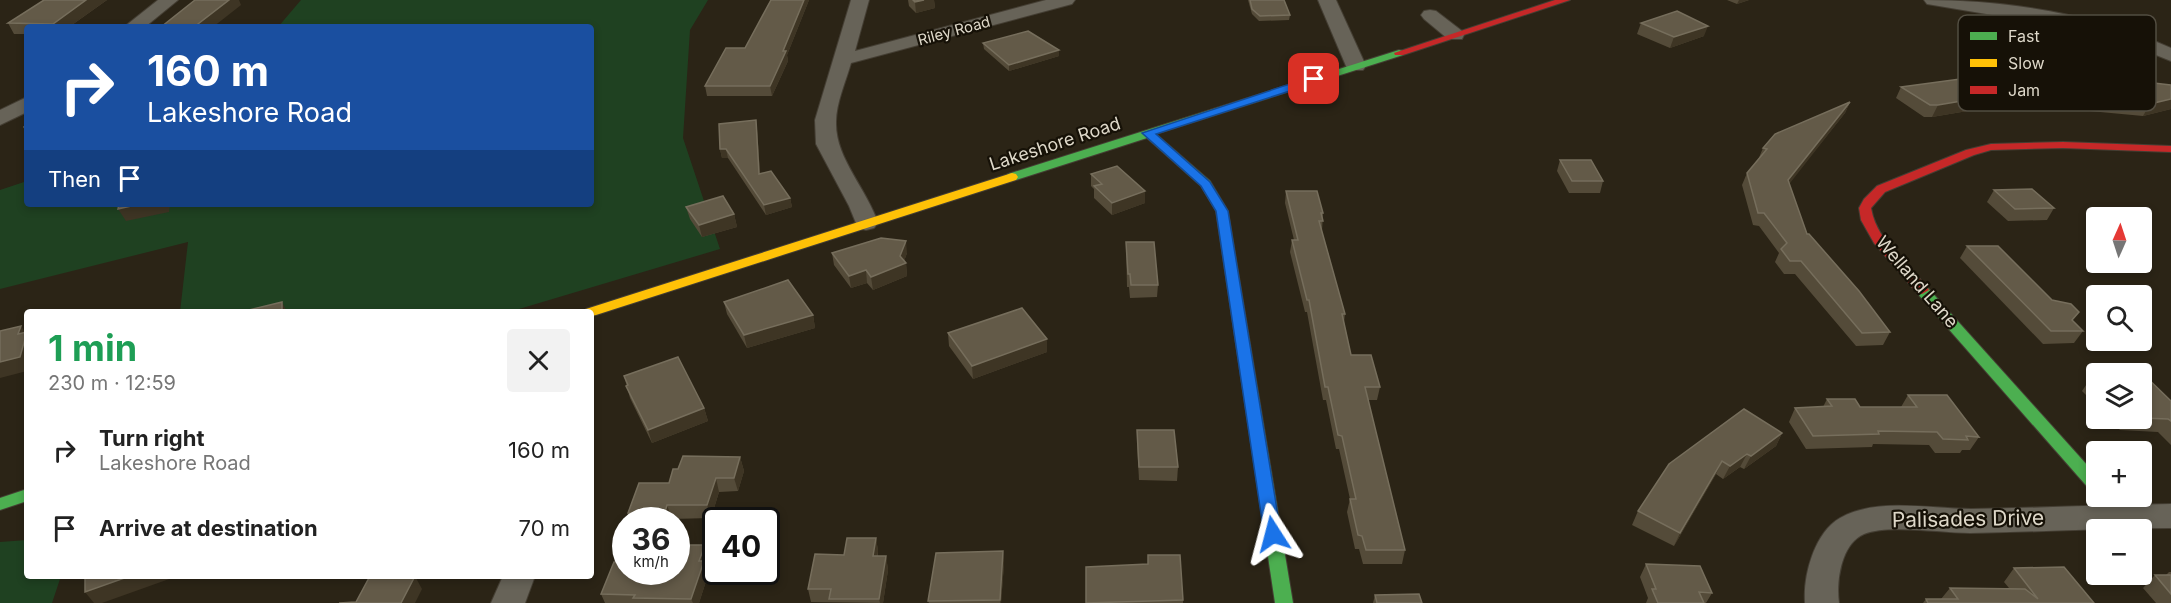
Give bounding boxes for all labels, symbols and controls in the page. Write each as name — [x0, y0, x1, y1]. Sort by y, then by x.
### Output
street label: Riley Road — [916, 12, 992, 49]
legend — [1958, 15, 2156, 111]
text: Fast — [2008, 26, 2040, 46]
text: 160 m — [147, 45, 269, 96]
icon: right — [48, 48, 126, 126]
pin — [1288, 53, 1339, 104]
text: Slow — [2008, 53, 2045, 73]
icon: arrive — [1297, 62, 1330, 95]
text: Jam — [2008, 80, 2040, 100]
text: Lakeshore Road — [147, 96, 352, 129]
street label: Lakeshore Road — [987, 112, 1123, 175]
icon: arrive — [113, 162, 146, 195]
text: Then — [48, 166, 101, 192]
north arrow — [2086, 207, 2152, 273]
map controls — [2086, 207, 2152, 585]
street label: Welland Lane — [1872, 232, 1963, 332]
button: search — [2086, 285, 2152, 351]
text: 1 min — [48, 326, 137, 370]
button: close — [507, 329, 570, 392]
button: layers — [2086, 363, 2152, 429]
text: 230 m · 12:59 — [48, 371, 176, 395]
text: Turn right — [99, 425, 205, 451]
icon: right — [48, 434, 81, 467]
text: 160 m — [508, 437, 570, 463]
button: + — [2086, 441, 2152, 507]
text: Lakeshore Road — [99, 451, 251, 475]
position arrow — [1241, 502, 1305, 566]
street label: Palisades Drive — [1892, 505, 2044, 532]
speed limit sign: 40 — [702, 507, 780, 585]
icon: arrive — [48, 512, 81, 545]
text: Arrive at destination — [99, 515, 318, 541]
text: 70 m — [519, 515, 570, 541]
button: − — [2086, 519, 2152, 585]
text: 36 — [632, 521, 670, 557]
text: km/h — [633, 552, 669, 571]

